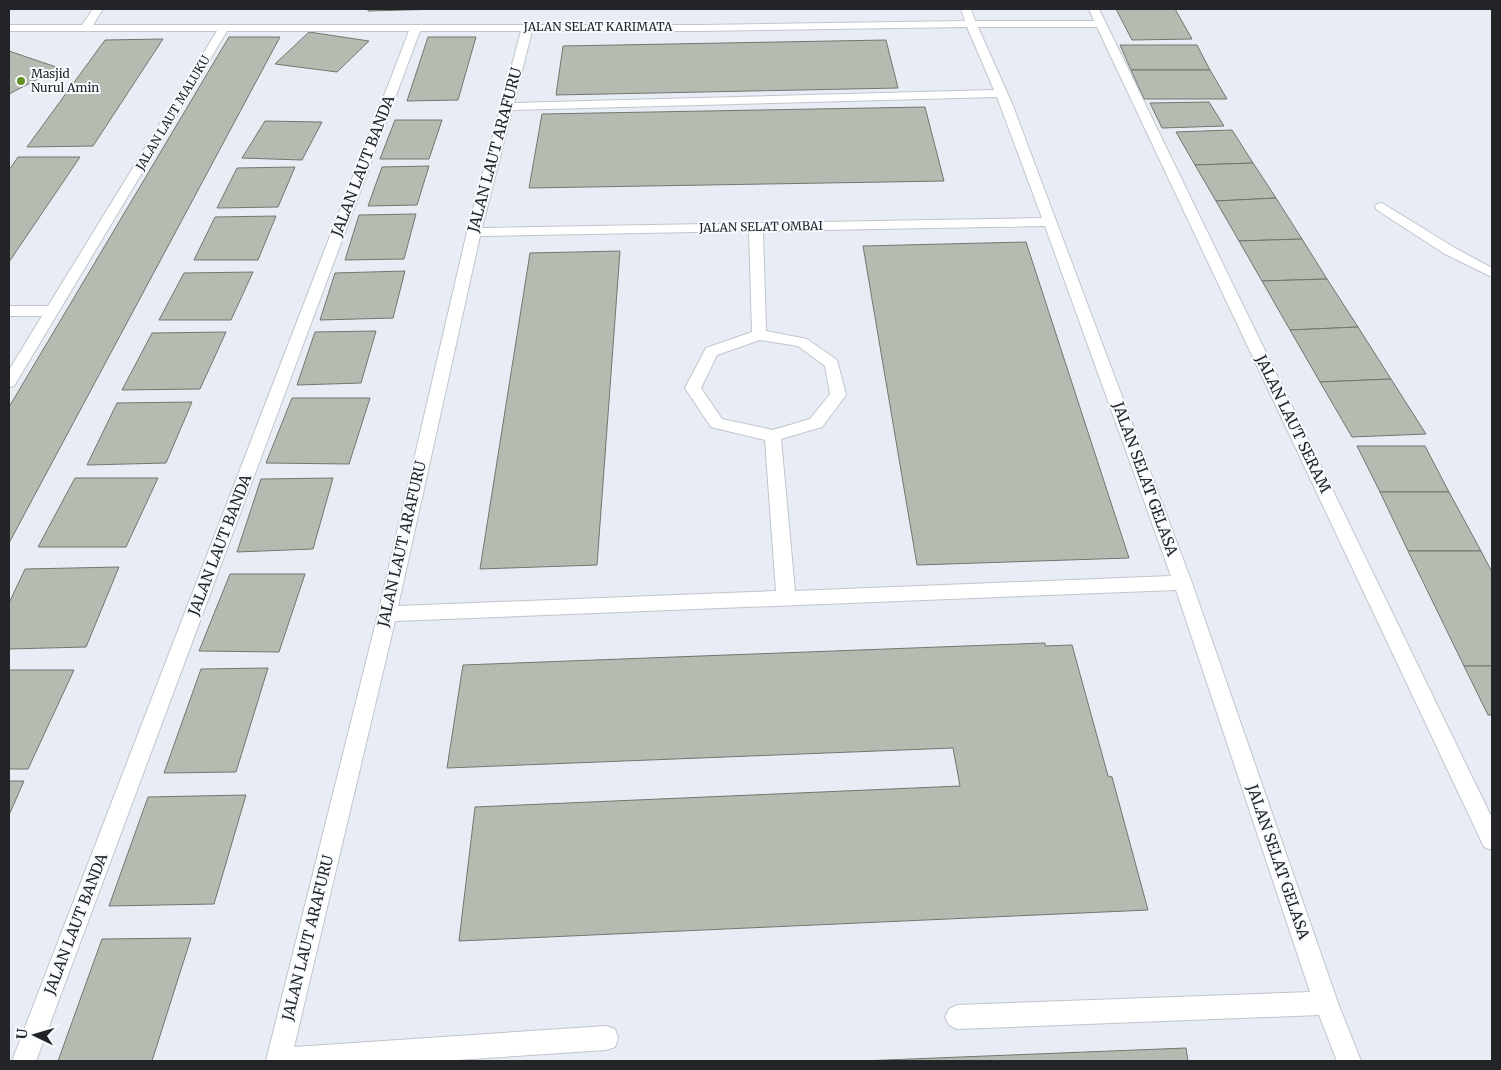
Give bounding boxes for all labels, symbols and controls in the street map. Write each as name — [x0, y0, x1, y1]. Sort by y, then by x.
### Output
street label: JALAN SELAT KARIMATA — [523, 19, 673, 34]
street label: JALAN LAUT MALUKU — [132, 53, 213, 174]
street label: JALAN LAUT ARAFURU — [463, 65, 526, 235]
place label: Masjid Nurul Amin — [31, 66, 99, 95]
marker: Masjid Nurul Amin — [15, 75, 27, 87]
street label: JALAN LAUT BANDA — [326, 92, 398, 240]
street label: JALAN SELAT OMBAI — [698, 218, 823, 235]
street label: JALAN LAUT SERAM — [1251, 351, 1335, 496]
street label: JALAN SELAT GELASA — [1108, 398, 1182, 559]
street label: JALAN LAUT ARAFURU — [373, 459, 430, 630]
street label: JALAN LAUT BANDA — [183, 471, 255, 619]
street label: JALAN SELAT GELASA — [1243, 781, 1314, 942]
street label: JALAN LAUT BANDA — [39, 850, 111, 998]
street label: JALAN LAUT ARAFURU — [278, 853, 337, 1024]
north arrow — [10, 1010, 60, 1060]
text: U — [13, 1027, 32, 1040]

